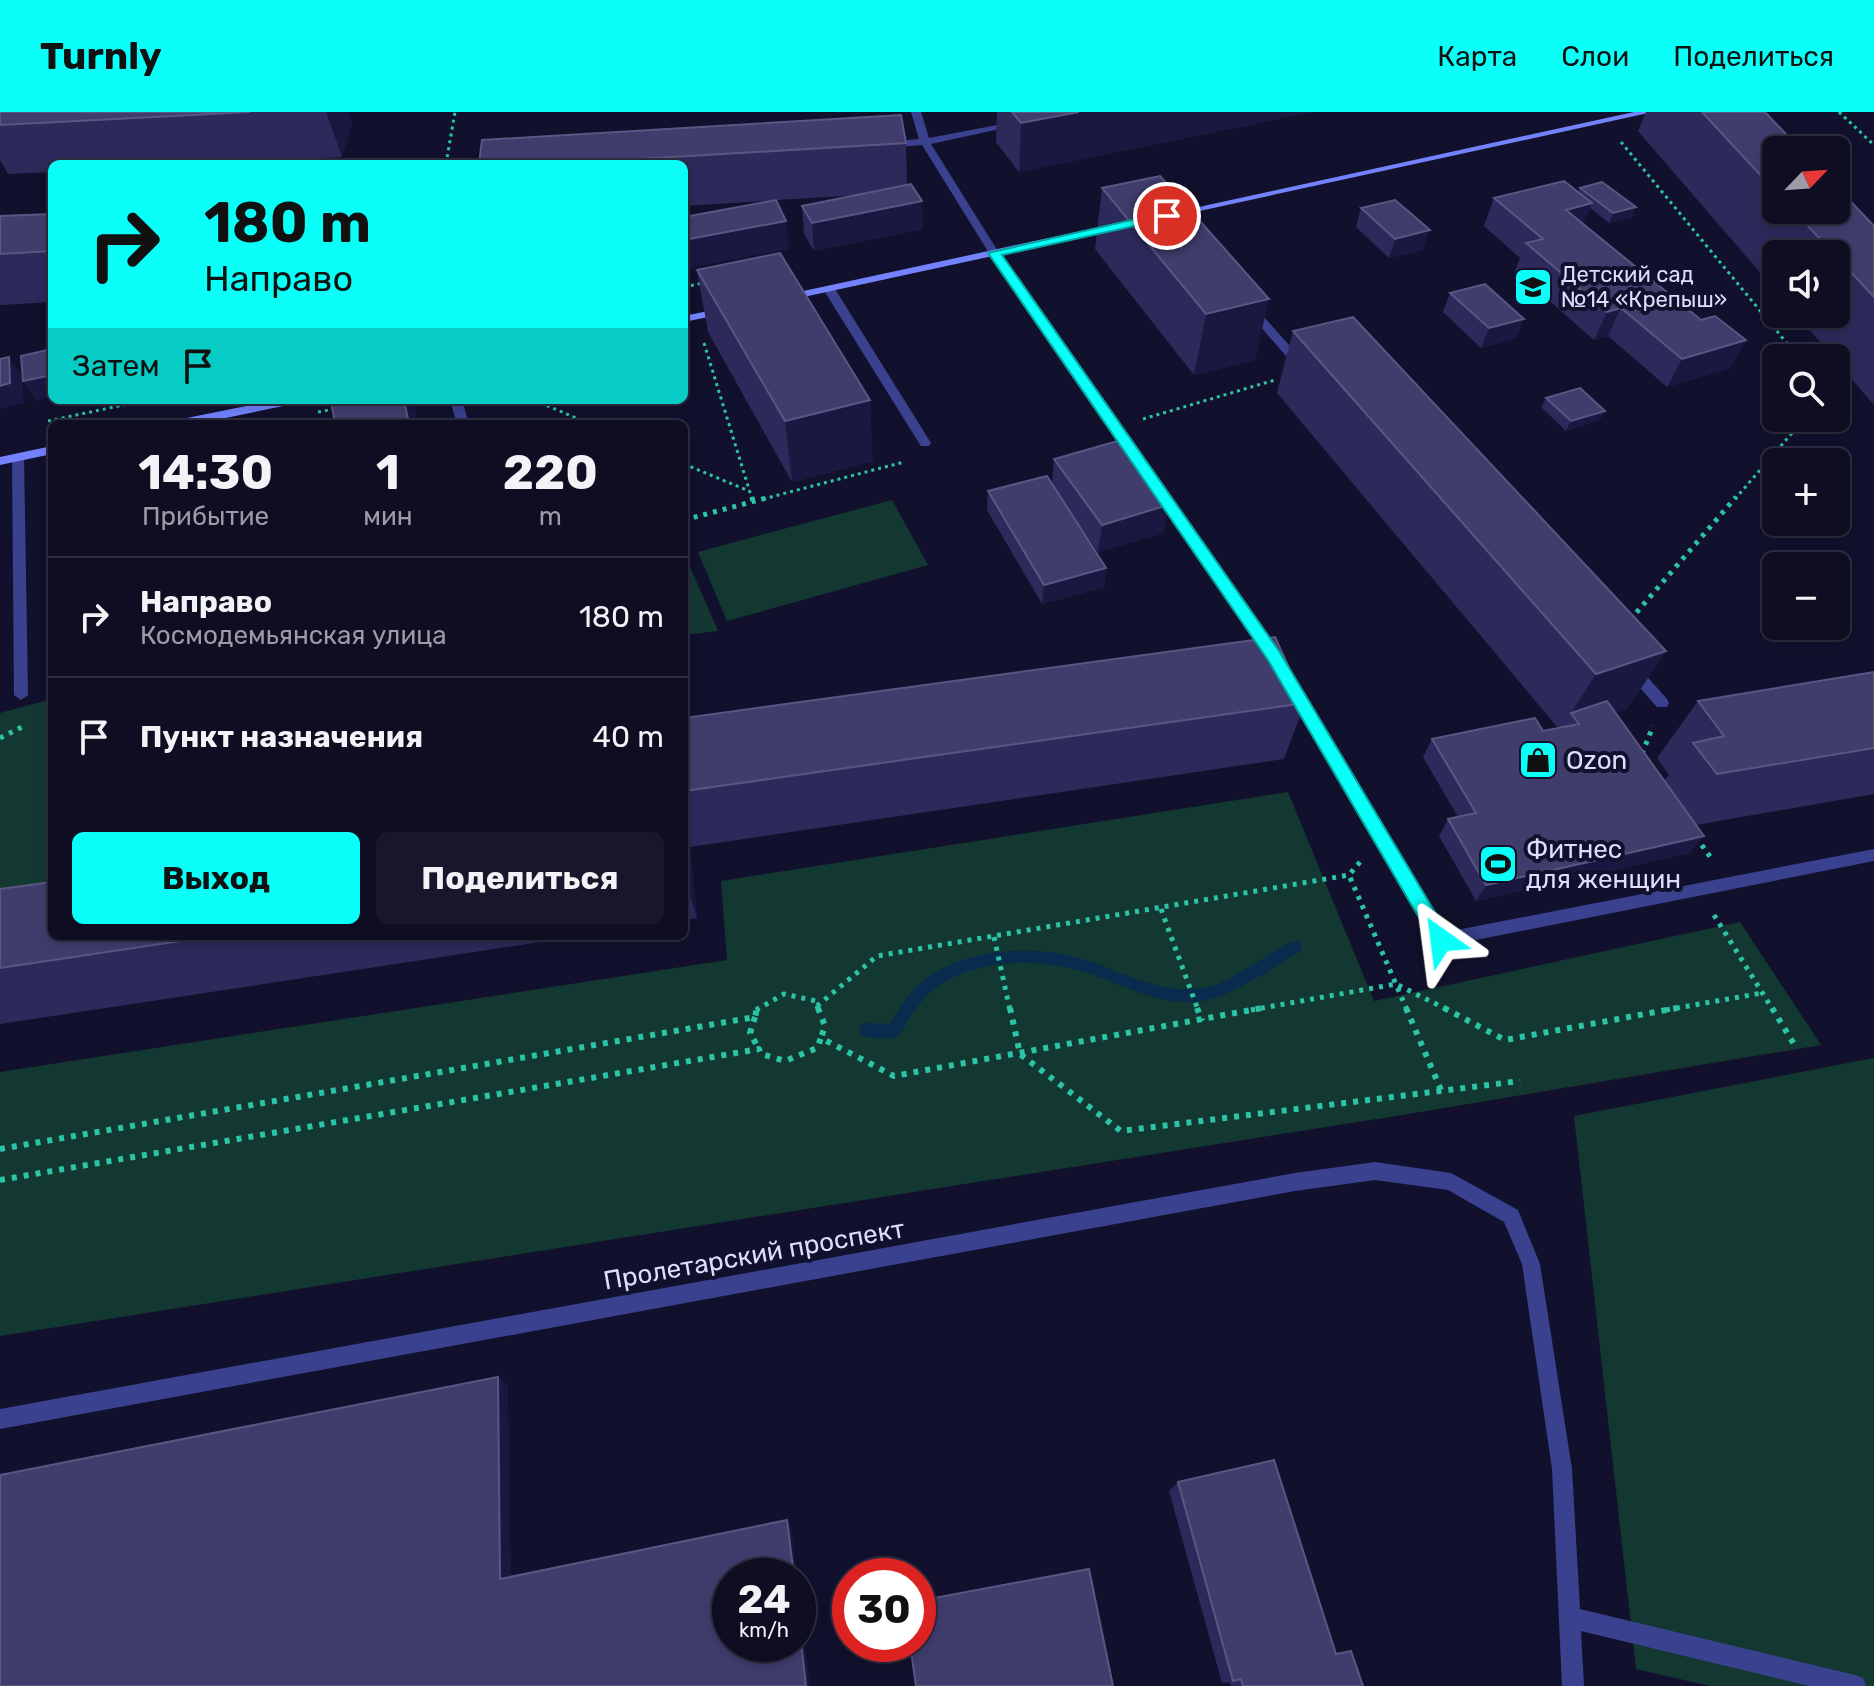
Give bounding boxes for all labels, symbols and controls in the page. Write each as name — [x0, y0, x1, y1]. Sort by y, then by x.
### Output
text: Turnly — [40, 33, 162, 79]
text: Карта — [1437, 40, 1517, 73]
text: Слои — [1561, 40, 1629, 73]
text: Поделиться — [1673, 40, 1834, 73]
north arrow — [1762, 136, 1850, 224]
map controls — [1762, 136, 1850, 640]
pin — [1133, 182, 1201, 250]
text: 180 m — [204, 190, 371, 256]
icon: right — [72, 192, 176, 296]
icon: arrive — [1145, 194, 1189, 238]
button: sound — [1762, 240, 1850, 328]
text: Направо — [204, 257, 353, 300]
place label: Детский сад №14 «Крепыш» — [1561, 261, 1727, 313]
school or university icon: Детский сад №14 «Крепыш» — [1512, 266, 1554, 308]
icon: arrive — [176, 344, 220, 388]
button: search — [1762, 344, 1850, 432]
text: Затем — [72, 348, 160, 384]
text: 14:30 — [138, 444, 273, 501]
text: 1 — [376, 444, 400, 501]
text: 220 — [503, 444, 598, 501]
button: + — [1762, 448, 1850, 536]
text: Прибытие — [142, 501, 269, 532]
text: мин — [363, 501, 413, 532]
text: m — [539, 501, 562, 532]
button: − — [1762, 552, 1850, 640]
text: Направо — [140, 584, 272, 620]
icon: right — [72, 595, 116, 639]
text: 180 m — [579, 599, 664, 635]
text: Космодемьянская улица — [140, 620, 447, 651]
icon: arrive — [72, 715, 116, 759]
text: Пункт назначения — [140, 719, 423, 755]
text: 40 m — [592, 719, 664, 755]
shop icon: Ozon — [1517, 739, 1559, 781]
place label: Ozon — [1566, 745, 1627, 776]
button: Выход — [72, 832, 360, 924]
button: Поделиться — [376, 832, 664, 924]
place label: Фитнес для женщин — [1526, 834, 1681, 895]
sports icon: Фитнес для женщин — [1477, 843, 1519, 885]
position arrow — [1399, 898, 1483, 982]
street label: Пролетарский проспект — [601, 1213, 907, 1297]
speed limit sign: 30 — [832, 1558, 936, 1662]
text: 24 — [737, 1576, 791, 1623]
text: km/h — [739, 1618, 789, 1642]

